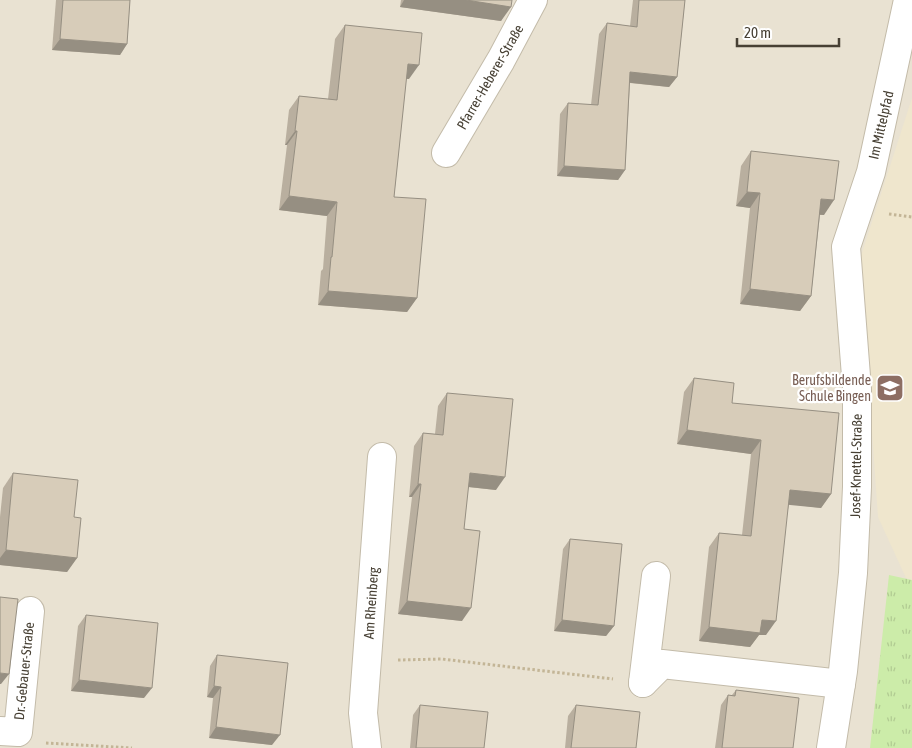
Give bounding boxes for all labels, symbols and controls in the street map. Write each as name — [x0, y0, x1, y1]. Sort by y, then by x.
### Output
scale bar — [737, 15, 840, 47]
street label: Pfarrer-Heberer-Straße — [453, 22, 527, 132]
text: 20 m — [744, 24, 771, 41]
street label: Im Mittelpfad — [865, 89, 897, 161]
place label: Berufsbildende Schule Bingen — [792, 372, 871, 404]
school or university icon: Berufsbildende Schule Bingen — [875, 373, 905, 403]
street label: Josef-Knettel-Straße — [847, 414, 865, 518]
street label: Am Rheinberg — [361, 567, 381, 639]
street label: Dr.-Gebauer-Straße — [11, 621, 37, 721]

